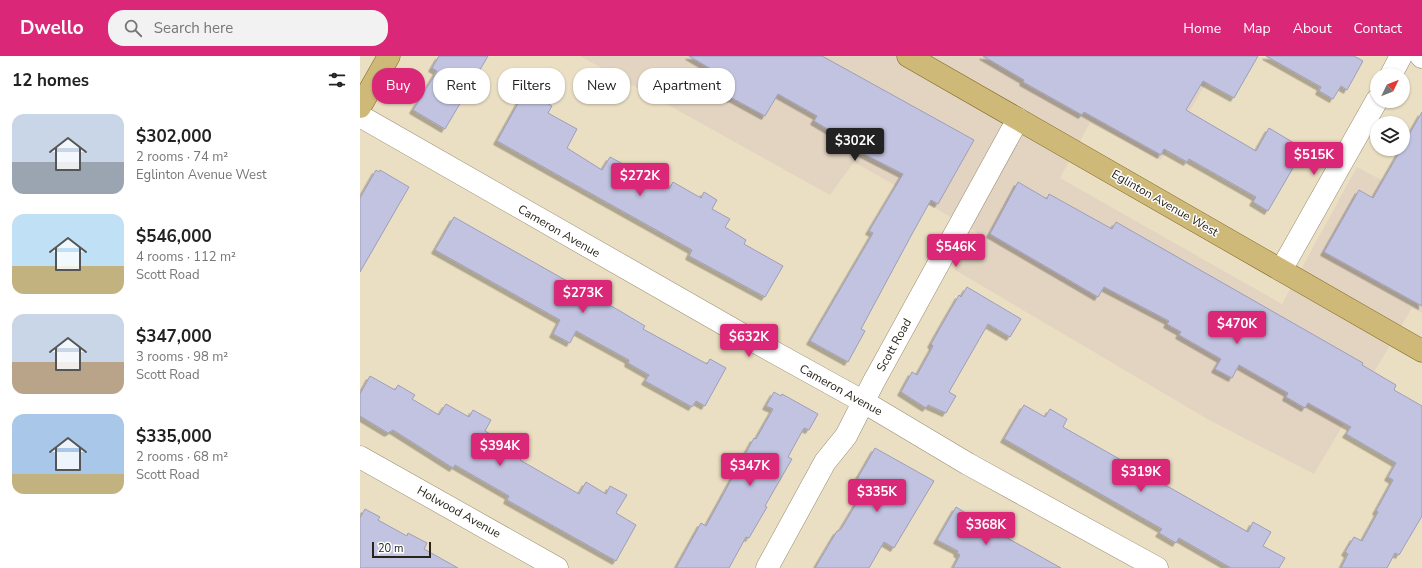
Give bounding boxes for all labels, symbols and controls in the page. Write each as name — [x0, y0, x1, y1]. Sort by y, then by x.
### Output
search box — [108, 10, 388, 46]
text: Dwello — [20, 15, 84, 41]
icon: search — [122, 17, 144, 39]
text: Search here — [154, 18, 233, 38]
text: Home — [1183, 19, 1221, 38]
text: Map — [1243, 19, 1271, 38]
text: About — [1293, 19, 1332, 38]
text: Contact — [1354, 19, 1402, 38]
chip: Buy — [372, 68, 425, 104]
chip: Rent — [433, 68, 490, 104]
chip: Filters — [498, 68, 565, 104]
chip: New — [573, 68, 630, 104]
chip: Apartment — [638, 68, 735, 104]
north arrow — [1370, 68, 1410, 108]
map controls — [1370, 68, 1410, 156]
text: 12 homes — [12, 69, 89, 92]
icon: filters — [326, 69, 348, 91]
button: layers — [1370, 116, 1410, 156]
text: $302,000 — [136, 125, 212, 148]
pin: $302K — [827, 128, 883, 162]
icon: home — [44, 130, 92, 178]
text: $302K — [835, 132, 875, 150]
pin: $515K — [1286, 142, 1342, 176]
text: $515K — [1294, 146, 1334, 164]
text: 2 rooms · 74 m² — [136, 148, 228, 166]
pin: $272K — [612, 163, 668, 197]
text: Eglinton Avenue West — [136, 166, 267, 184]
street label: Eglinton Avenue West — [1109, 166, 1222, 240]
text: $272K — [620, 167, 660, 185]
street label: Cameron Avenue — [515, 201, 603, 261]
text: $546,000 — [136, 225, 212, 248]
icon: home — [44, 230, 92, 278]
pin: $546K — [928, 234, 984, 268]
text: $546K — [936, 238, 976, 256]
text: 4 rooms · 112 m² — [136, 248, 236, 266]
text: Scott Road — [136, 266, 200, 284]
pin: $273K — [555, 280, 611, 314]
text: $273K — [563, 284, 603, 302]
pin: $470K — [1209, 311, 1265, 345]
street label: Scott Road — [873, 315, 915, 375]
text: $470K — [1217, 315, 1257, 333]
pin: $632K — [721, 324, 777, 358]
text: $347,000 — [136, 325, 212, 348]
text: $632K — [729, 328, 769, 346]
icon: home — [44, 330, 92, 378]
text: 3 rooms · 98 m² — [136, 348, 228, 366]
street label: Cameron Avenue — [797, 361, 885, 419]
text: Scott Road — [136, 366, 200, 384]
text: $335,000 — [136, 425, 212, 448]
icon: home — [44, 430, 92, 478]
pin: $394K — [472, 433, 528, 467]
text: $394K — [480, 437, 520, 455]
text: 2 rooms · 68 m² — [136, 448, 228, 466]
pin: $347K — [722, 453, 778, 487]
text: $347K — [730, 457, 770, 475]
pin: $319K — [1113, 459, 1169, 493]
text: $319K — [1121, 463, 1161, 481]
text: Scott Road — [136, 466, 200, 484]
pin: $335K — [849, 479, 905, 513]
street label: Holwood Avenue — [414, 482, 504, 542]
text: $335K — [857, 483, 897, 501]
pin: $368K — [958, 512, 1014, 546]
text: $368K — [966, 516, 1006, 534]
scale bar — [372, 540, 431, 559]
text: 20 m — [378, 541, 403, 556]

